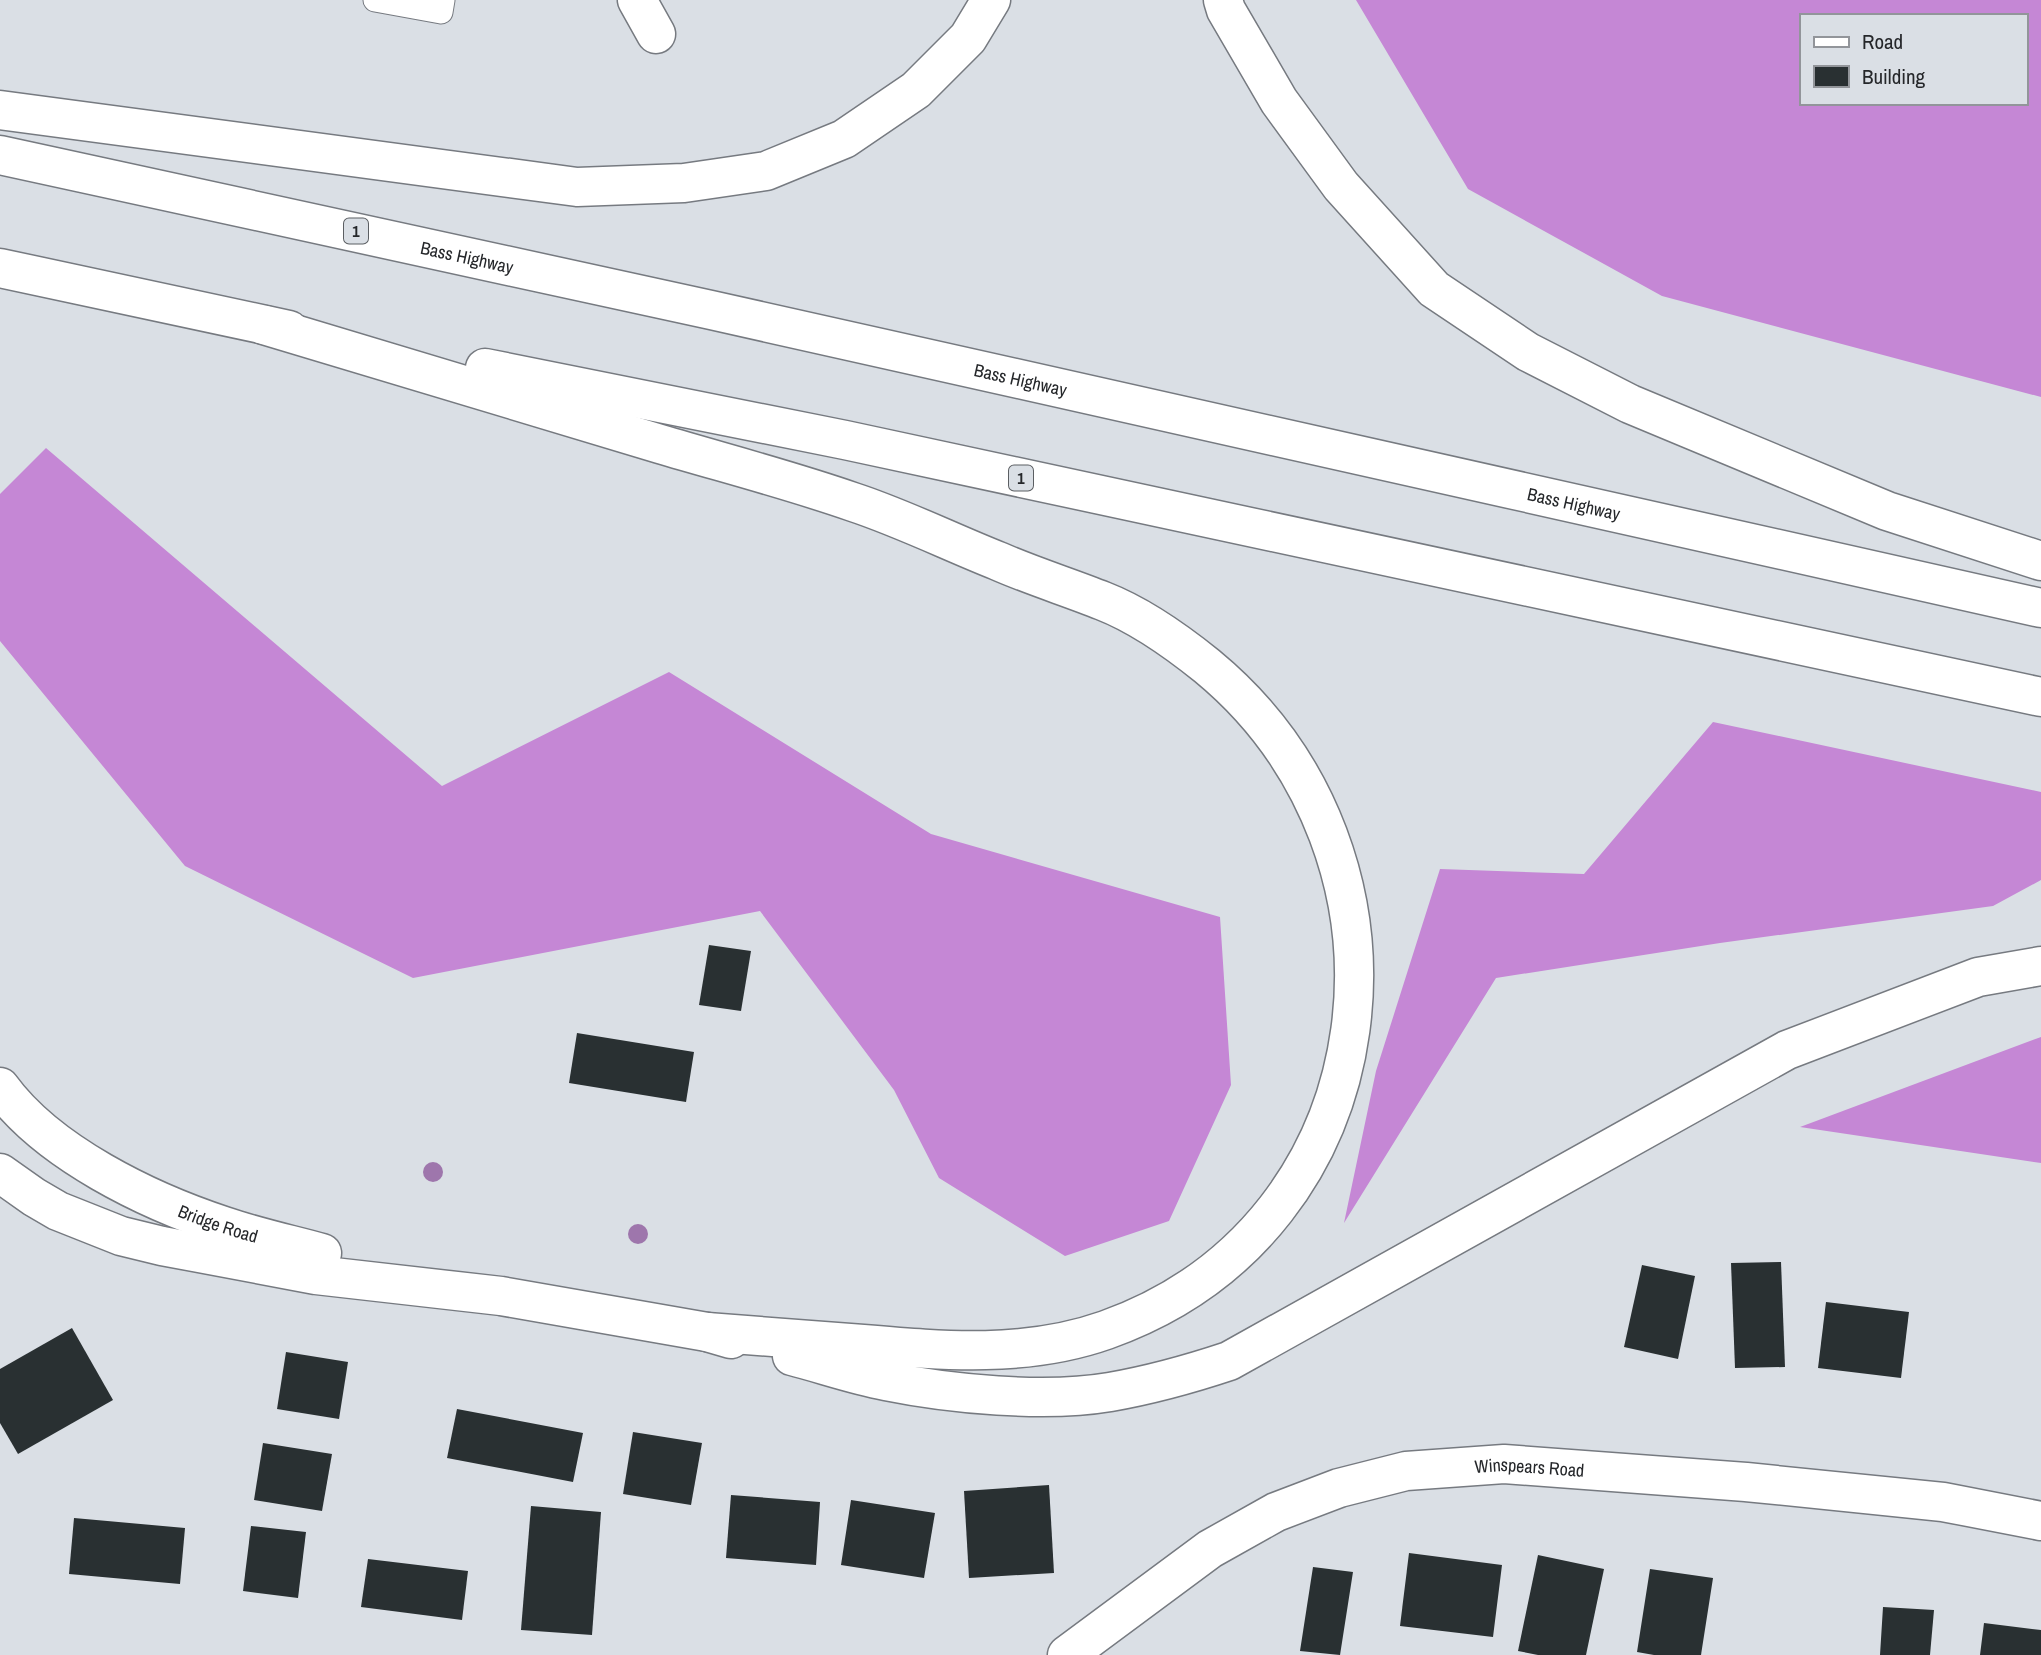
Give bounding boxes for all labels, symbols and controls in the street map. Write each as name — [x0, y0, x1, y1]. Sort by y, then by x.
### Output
legend — [1800, 14, 2027, 105]
text: Road — [1862, 27, 1903, 56]
text: Building — [1862, 62, 1926, 91]
road number: 1 — [344, 218, 368, 244]
street label: Bass Highway — [418, 235, 516, 279]
street label: Bass Highway — [972, 357, 1070, 402]
road number: 1 — [1009, 466, 1033, 491]
street label: Bass Highway — [1525, 481, 1623, 526]
street label: Bridge Road — [175, 1198, 261, 1248]
street label: Winspears Road — [1474, 1451, 1585, 1482]

